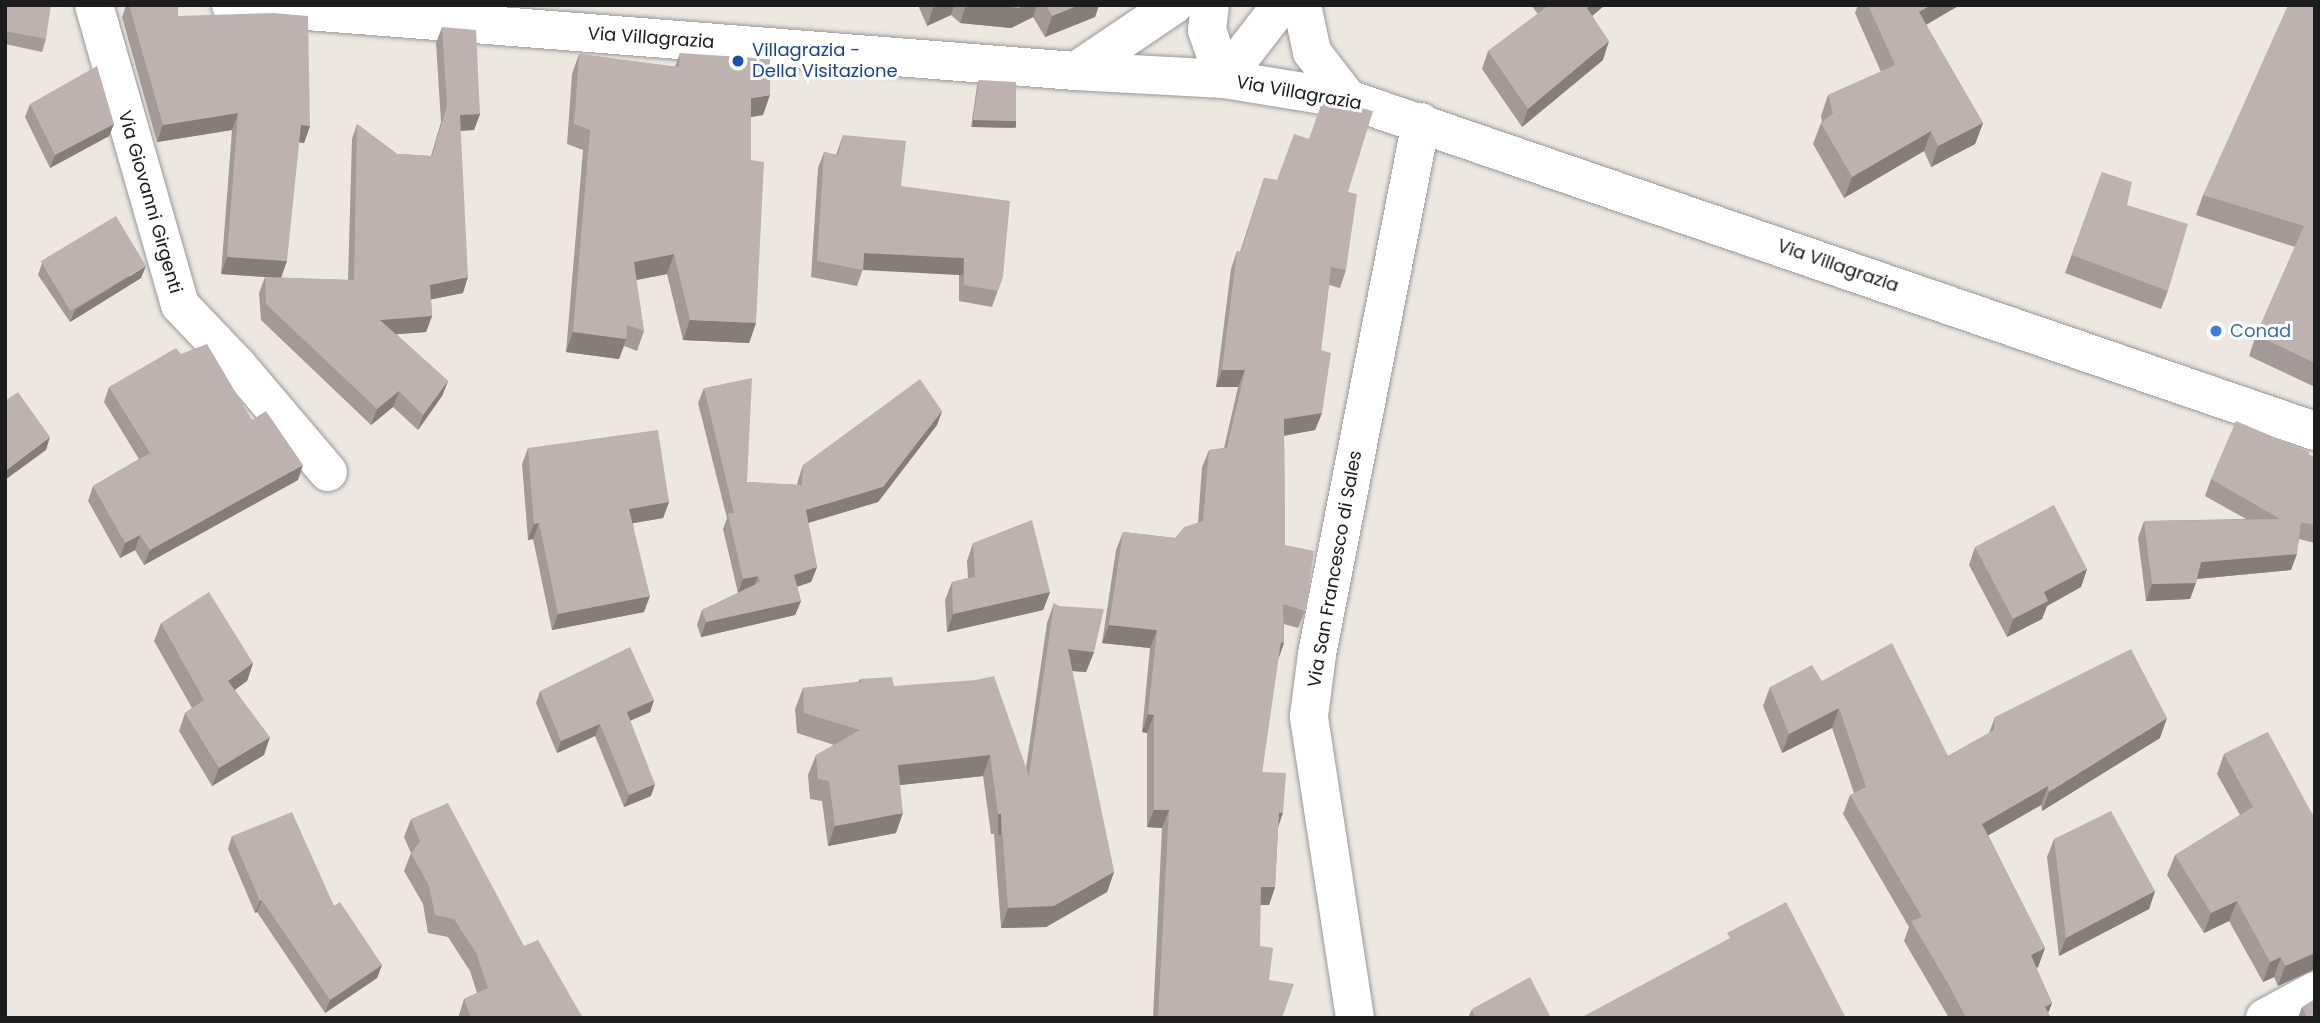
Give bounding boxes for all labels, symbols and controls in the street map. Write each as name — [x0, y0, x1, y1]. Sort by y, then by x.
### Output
street label: Via Villagrazia — [587, 23, 715, 53]
place label: Villagrazia - Della Visitazione — [752, 40, 898, 82]
marker: Villagrazia - Della Visitazione — [730, 53, 746, 69]
street label: Via Villagrazia — [1235, 71, 1363, 115]
street label: Via Giovanni Girgenti — [114, 108, 186, 296]
street label: Via Villagrazia — [1774, 235, 1902, 297]
place label: Conad — [2230, 320, 2291, 342]
marker: Conad — [2208, 323, 2224, 339]
street label: Via San Francesco di Sales — [1304, 449, 1366, 689]

